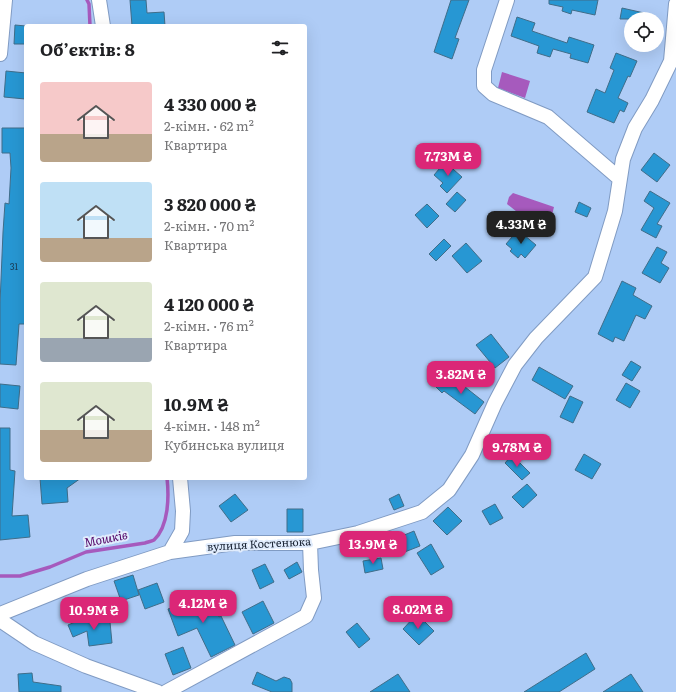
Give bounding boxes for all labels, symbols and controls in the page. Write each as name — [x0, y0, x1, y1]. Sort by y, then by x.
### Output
map controls — [624, 12, 664, 52]
button: locate — [624, 12, 664, 52]
text: Об’єктів: 8 — [40, 36, 135, 61]
icon: filters — [269, 37, 291, 59]
text: 4 330 000 ₴ — [164, 91, 257, 116]
icon: home — [72, 98, 120, 146]
text: 2-кімн. · 62 m² — [164, 116, 254, 135]
text: Квартира — [164, 135, 227, 154]
pin: 7.73M ₴ — [411, 143, 485, 177]
text: 7.73M ₴ — [424, 146, 472, 165]
text: 3 820 000 ₴ — [164, 191, 256, 216]
icon: home — [72, 198, 120, 246]
pin: 4.33M ₴ — [484, 211, 558, 245]
text: 4.33M ₴ — [496, 214, 546, 233]
text: 2-кімн. · 70 m² — [164, 216, 254, 235]
text: Квартира — [164, 235, 227, 254]
house number: 31 — [10, 259, 19, 273]
text: 4 120 000 ₴ — [164, 291, 254, 316]
icon: home — [72, 298, 120, 346]
text: 2-кімн. · 76 m² — [164, 316, 254, 335]
text: Квартира — [164, 335, 227, 354]
pin: 3.82M ₴ — [424, 361, 498, 395]
text: 3.82M ₴ — [436, 364, 486, 383]
text: 10.9M ₴ — [164, 391, 229, 416]
icon: home — [72, 398, 120, 446]
text: 4-кімн. · 148 m² — [164, 416, 260, 435]
pin: 9.78M ₴ — [480, 434, 554, 468]
text: Кубинська вулиця — [164, 435, 285, 454]
text: 9.78M ₴ — [492, 437, 542, 456]
water label: Мошків — [83, 525, 129, 551]
pin: 13.9M ₴ — [336, 531, 410, 565]
street label: вулиця Костенюка — [207, 532, 311, 554]
text: 13.9M ₴ — [349, 534, 397, 553]
pin: 4.12M ₴ — [166, 590, 240, 624]
text: 4.12M ₴ — [179, 593, 227, 612]
pin: 8.02M ₴ — [381, 596, 455, 630]
pin: 10.9M ₴ — [57, 597, 131, 631]
text: 8.02M ₴ — [392, 599, 444, 618]
text: 10.9M ₴ — [69, 600, 119, 619]

